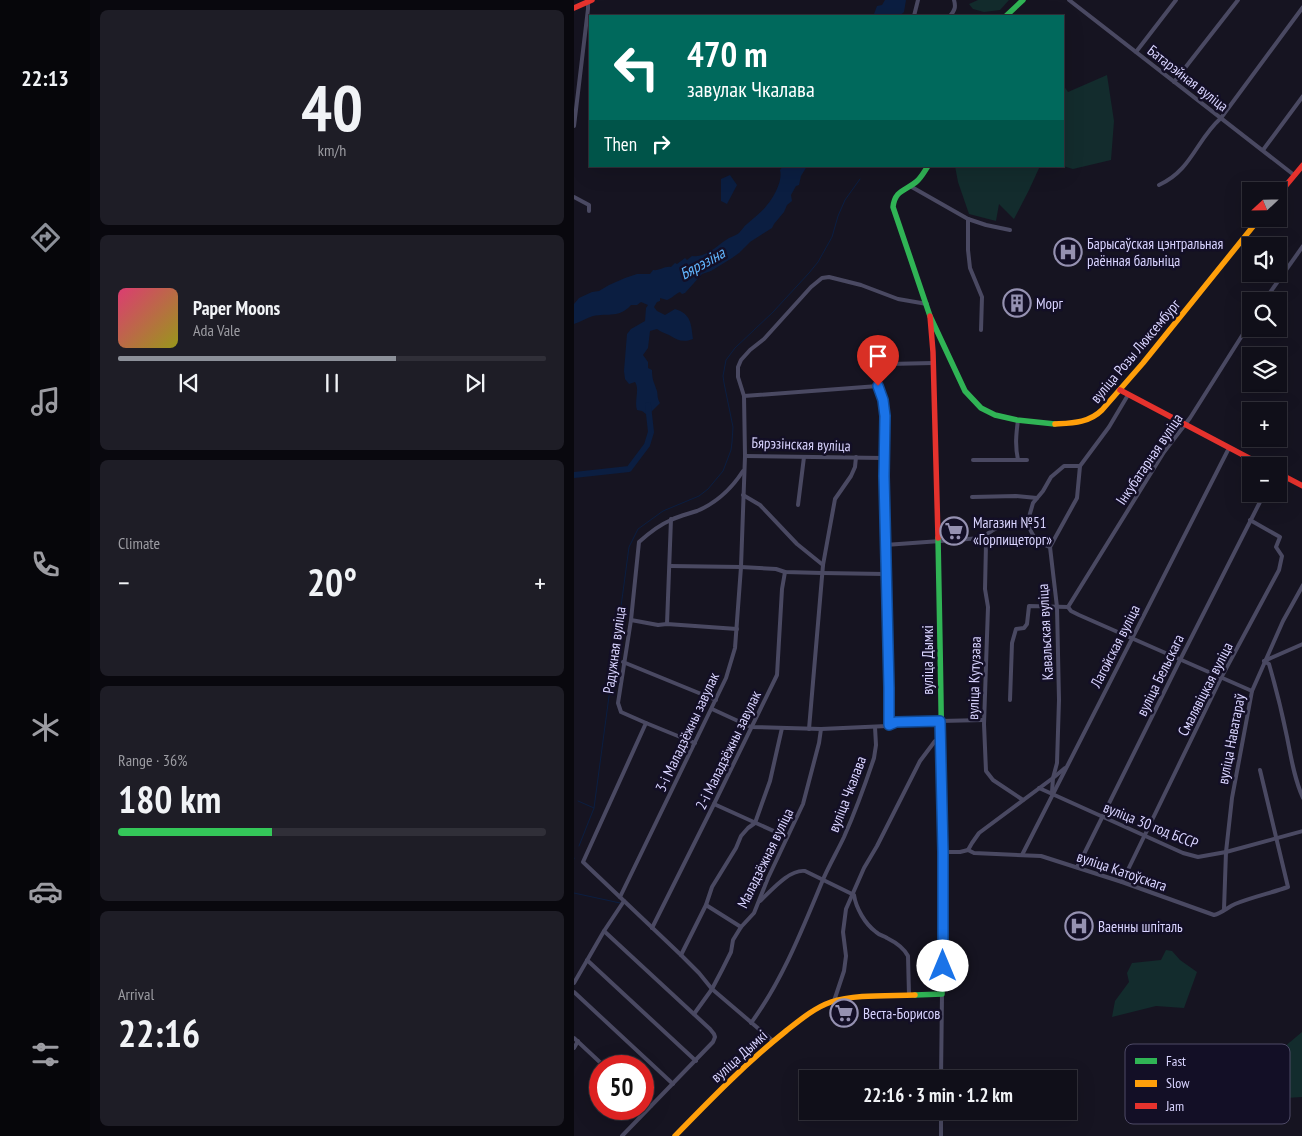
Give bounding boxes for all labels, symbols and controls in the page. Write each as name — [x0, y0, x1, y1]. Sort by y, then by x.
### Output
text: 470 m — [687, 31, 768, 77]
icon: left — [604, 35, 669, 100]
street label: Батарэйная вуліца — [1144, 41, 1232, 115]
text: 22:13 — [21, 64, 69, 92]
text: 40 — [301, 65, 363, 149]
text: завулак Чкалава — [687, 75, 815, 103]
icon: right — [647, 130, 675, 158]
text: Then — [604, 132, 637, 156]
text: km/h — [318, 140, 346, 160]
north arrow — [1242, 182, 1286, 228]
map controls — [1242, 182, 1287, 502]
icon: directions — [28, 220, 63, 255]
place label: Барысаўская цэнтральная раённая бальніца — [1087, 234, 1224, 270]
hospital icon: Барысаўская цэнтральная раённая бальніца — [1053, 237, 1083, 267]
button: sound — [1242, 237, 1287, 282]
water label: Бярэзіна — [676, 242, 730, 284]
building icon: Морг — [1002, 288, 1032, 318]
button: search — [1242, 292, 1287, 337]
place label: Морг — [1036, 294, 1064, 313]
street label: вуліца Розы Люксембург — [1086, 295, 1184, 407]
text: Paper Moons — [193, 296, 280, 320]
text: Ada Vale — [193, 320, 240, 340]
pin — [857, 335, 899, 386]
icon: arrive — [864, 342, 892, 370]
button: layers — [1242, 347, 1287, 392]
icon: previous — [175, 369, 203, 397]
icon: pause — [318, 369, 346, 397]
icon: next — [461, 369, 489, 397]
icon: music — [28, 384, 63, 419]
button: + — [1242, 402, 1287, 447]
street label: Інкубатарная вуліца — [1111, 410, 1187, 508]
street label: Бярэзінская вуліца — [751, 433, 851, 455]
button: − — [1242, 457, 1287, 502]
place label: Магазин №51 «Горпищеторг» — [973, 513, 1052, 549]
supermarket icon: Магазин №51 «Горпищеторг» — [939, 516, 969, 546]
text: Climate — [118, 533, 160, 553]
icon: phone — [28, 547, 63, 582]
text: 20° — [307, 557, 357, 606]
text: − — [118, 564, 130, 601]
text: + — [534, 564, 546, 601]
street label: Кавальская вуліца — [1033, 583, 1057, 681]
street label: Лагойская вуліца — [1086, 601, 1144, 692]
street label: Радужная вуліца — [598, 605, 630, 695]
street label: вуліца Дымкі — [918, 625, 937, 695]
street label: вуліца Бельскага — [1132, 631, 1188, 719]
street label: вуліца Кутузава — [963, 636, 985, 720]
street label: Смалявіцкая вуліца — [1173, 639, 1237, 739]
street label: 3-і Маладзёжны завулак — [651, 669, 723, 795]
street label: 2-і Маладзёжны завулак — [691, 687, 765, 812]
street label: вуліца Наватараў — [1213, 692, 1249, 786]
icon: climate — [28, 710, 63, 745]
text: Range · 36% — [118, 750, 187, 770]
street label: вуліца Чкалава — [824, 753, 870, 835]
text: 180 km — [118, 774, 221, 823]
street label: вуліца 30 год БССР — [1101, 797, 1201, 853]
street label: Маладзёжная вуліца — [733, 805, 797, 911]
street label: вуліца Катоўскага — [1074, 847, 1170, 895]
icon: car — [28, 874, 63, 909]
hospital icon: Ваенны шпіталь — [1064, 911, 1094, 941]
place label: Ваенны шпіталь — [1098, 917, 1183, 936]
position arrow — [916, 939, 968, 991]
text: Arrival — [118, 984, 154, 1004]
supermarket icon: Веста-Борисов — [829, 998, 859, 1028]
place label: Веста-Борисов — [863, 1004, 940, 1023]
text: 22:16 — [118, 1008, 200, 1057]
street label: вуліца Дымкі — [707, 1026, 771, 1086]
icon: filters — [28, 1037, 63, 1072]
legend — [1125, 1044, 1290, 1124]
text: Fast — [1166, 1052, 1186, 1070]
speed limit sign: 50 — [589, 1055, 654, 1120]
text: Slow — [1166, 1074, 1190, 1092]
text: 22:16 · 3 min · 1.2 km — [863, 1083, 1013, 1107]
text: Jam — [1165, 1097, 1184, 1115]

